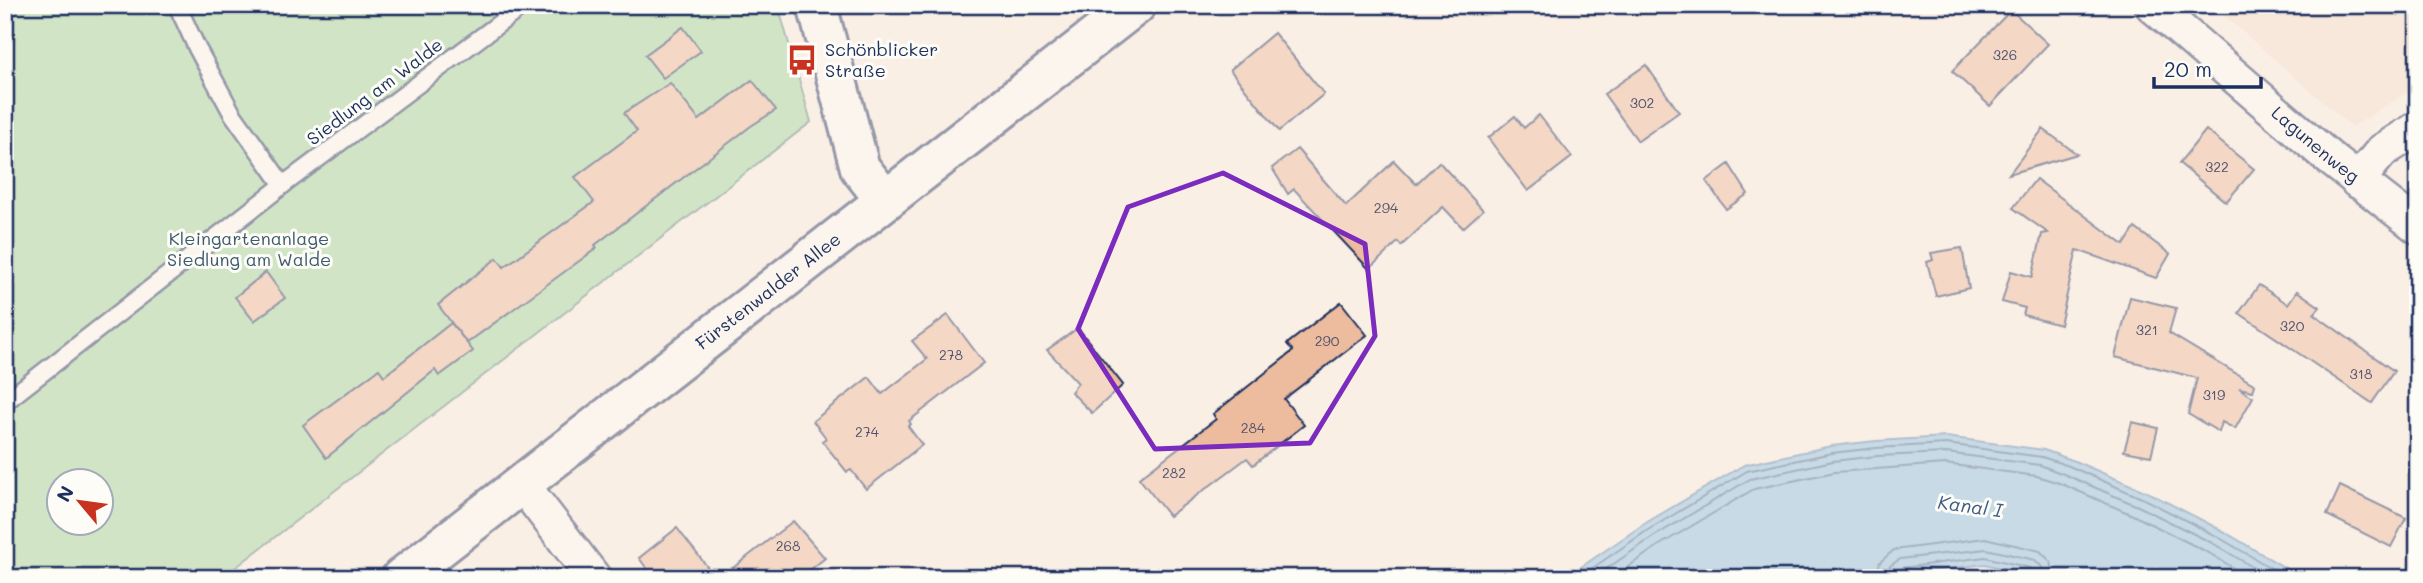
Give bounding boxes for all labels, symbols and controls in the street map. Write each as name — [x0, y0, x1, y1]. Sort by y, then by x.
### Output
street label: Siedlung am Walde — [302, 32, 447, 150]
place label: Schönblicker Straße — [825, 37, 938, 82]
bus stop icon: Schönblicker Straße — [785, 43, 819, 77]
house number: 326 — [1993, 45, 2017, 64]
scale bar — [2154, 46, 2260, 90]
text: 20 m — [2164, 55, 2212, 82]
house number: 302 — [1630, 93, 1654, 112]
street label: Lagunenweg — [2267, 100, 2365, 188]
house number: 322 — [2205, 157, 2229, 176]
house number: 294 — [1374, 198, 1399, 217]
park label: Kleingartenanlage Siedlung am Walde — [167, 226, 331, 271]
street label: Fürstenwalder Allee — [690, 227, 845, 355]
house number: 320 — [2280, 316, 2305, 335]
house number: 321 — [2136, 320, 2158, 339]
house number: 290 — [1315, 331, 1340, 350]
house number: 278 — [939, 345, 963, 364]
house number: 318 — [2350, 364, 2372, 383]
house number: 319 — [2203, 385, 2225, 404]
house number: 284 — [1241, 418, 1266, 437]
house number: 274 — [855, 422, 880, 441]
house number: 282 — [1162, 463, 1186, 482]
north arrow — [46, 468, 116, 538]
text: N — [50, 481, 79, 506]
water label: Kanal I — [1936, 489, 2006, 523]
house number: 268 — [776, 536, 800, 555]

